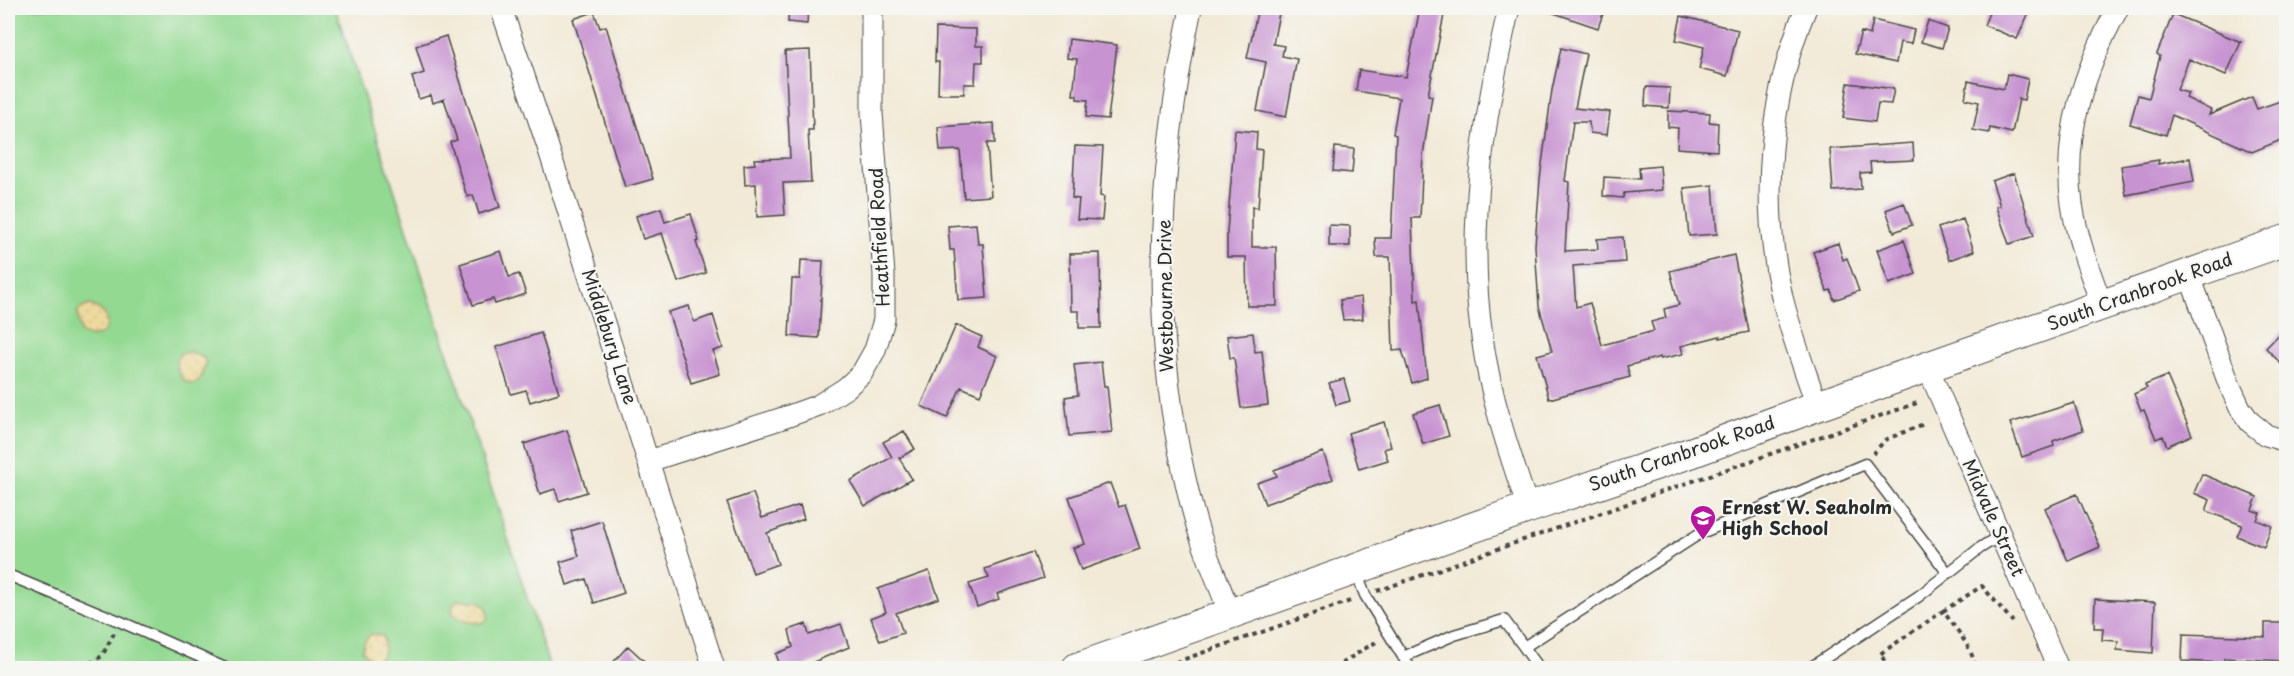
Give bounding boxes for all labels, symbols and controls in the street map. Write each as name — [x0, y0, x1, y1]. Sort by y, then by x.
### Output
street label: Heathfield Road — [861, 167, 896, 307]
street label: Westbourne Drive — [1150, 219, 1179, 373]
street label: South Cranbrook Road — [2043, 245, 2236, 337]
street label: Middlebury Lane — [576, 265, 645, 408]
street label: South Cranbrook Road — [1585, 408, 1778, 497]
street label: Midvale Street — [1956, 454, 2032, 580]
place label: Ernest W. Seaholm High School — [1722, 493, 1892, 541]
school or university icon: Ernest W. Seaholm High School — [1688, 503, 1718, 541]

